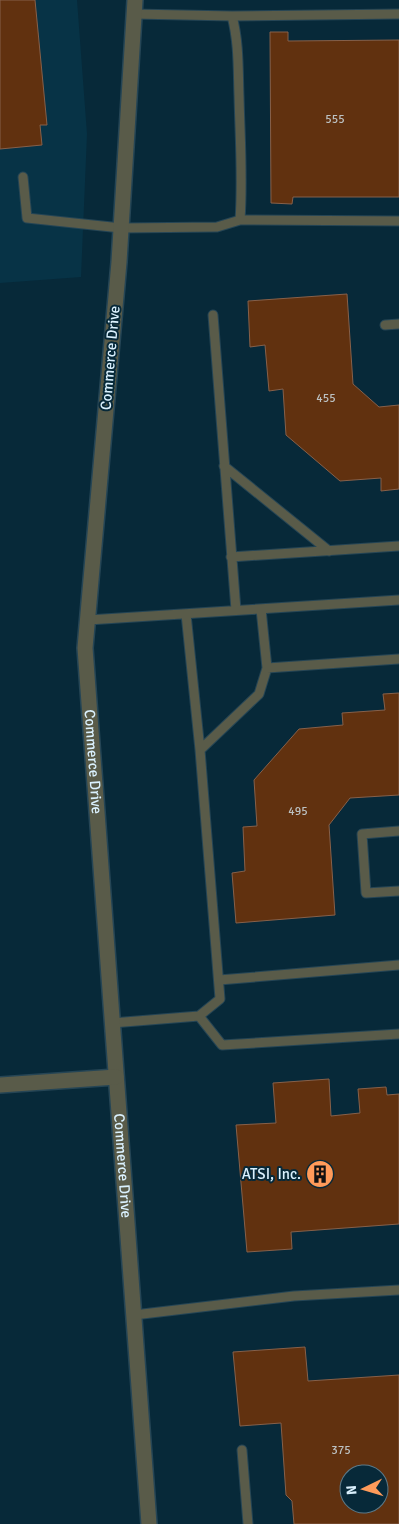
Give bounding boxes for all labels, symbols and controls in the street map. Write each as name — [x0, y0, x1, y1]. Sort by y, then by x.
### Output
house number: 555 — [325, 112, 345, 127]
street label: Commerce Drive — [96, 305, 124, 411]
house number: 455 — [316, 391, 336, 406]
street label: Commerce Drive — [81, 709, 106, 815]
house number: 495 — [288, 804, 308, 819]
street label: Commerce Drive — [110, 1113, 136, 1219]
building icon: ATSI, Inc. — [305, 1159, 335, 1189]
place label: ATSI, Inc. — [242, 1165, 301, 1183]
house number: 375 — [331, 1443, 351, 1458]
north arrow — [339, 1464, 389, 1514]
text: N — [343, 1484, 360, 1496]

